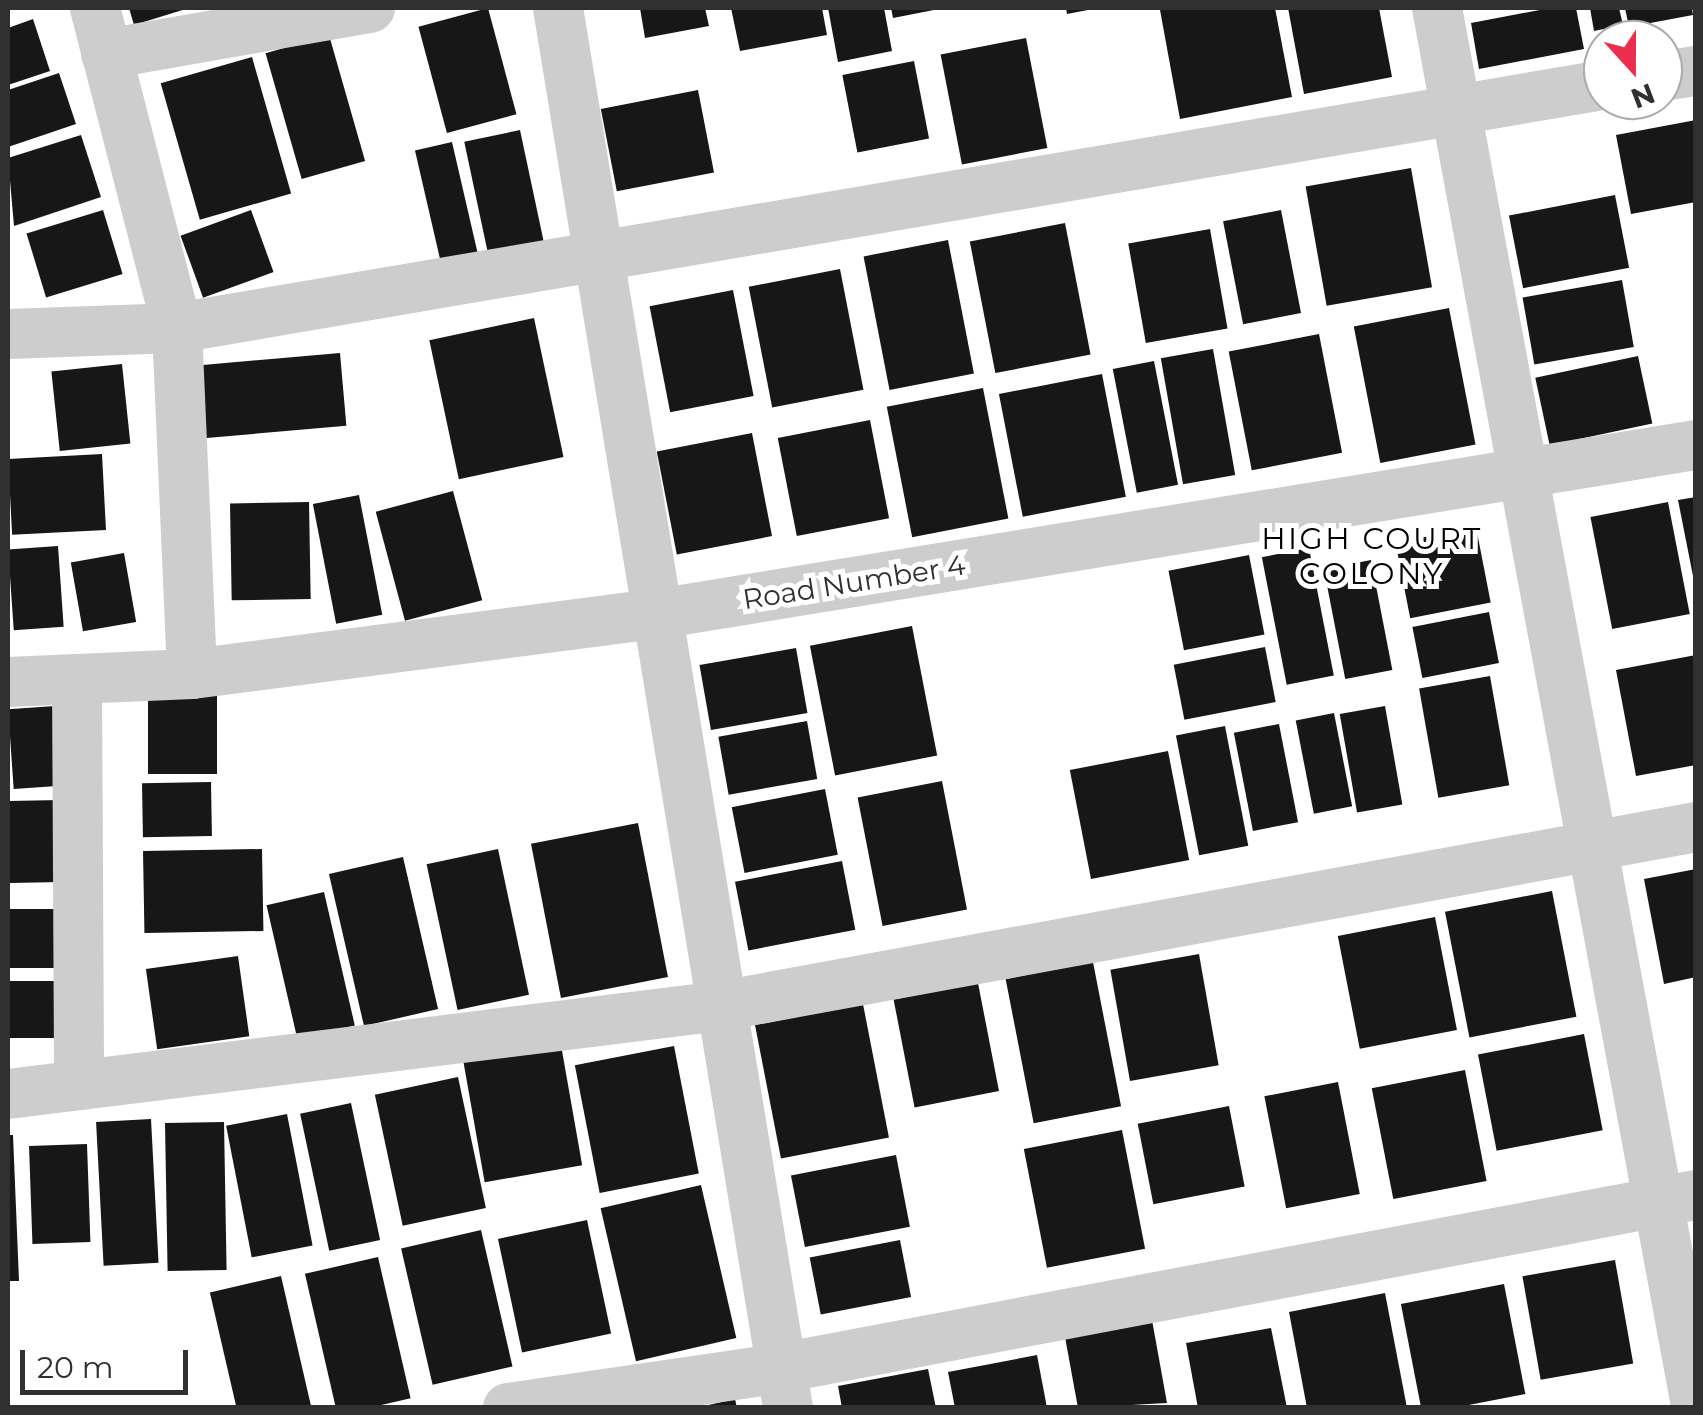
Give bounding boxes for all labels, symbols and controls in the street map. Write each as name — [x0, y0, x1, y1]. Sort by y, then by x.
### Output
north arrow — [1583, 20, 1683, 120]
text: N — [1626, 76, 1660, 116]
district label: HIGH COURT COLONY — [1261, 521, 1483, 592]
street label: Road Number 4 — [740, 548, 968, 616]
scale bar — [25, 1330, 192, 1392]
text: 20 m — [37, 1349, 114, 1386]

